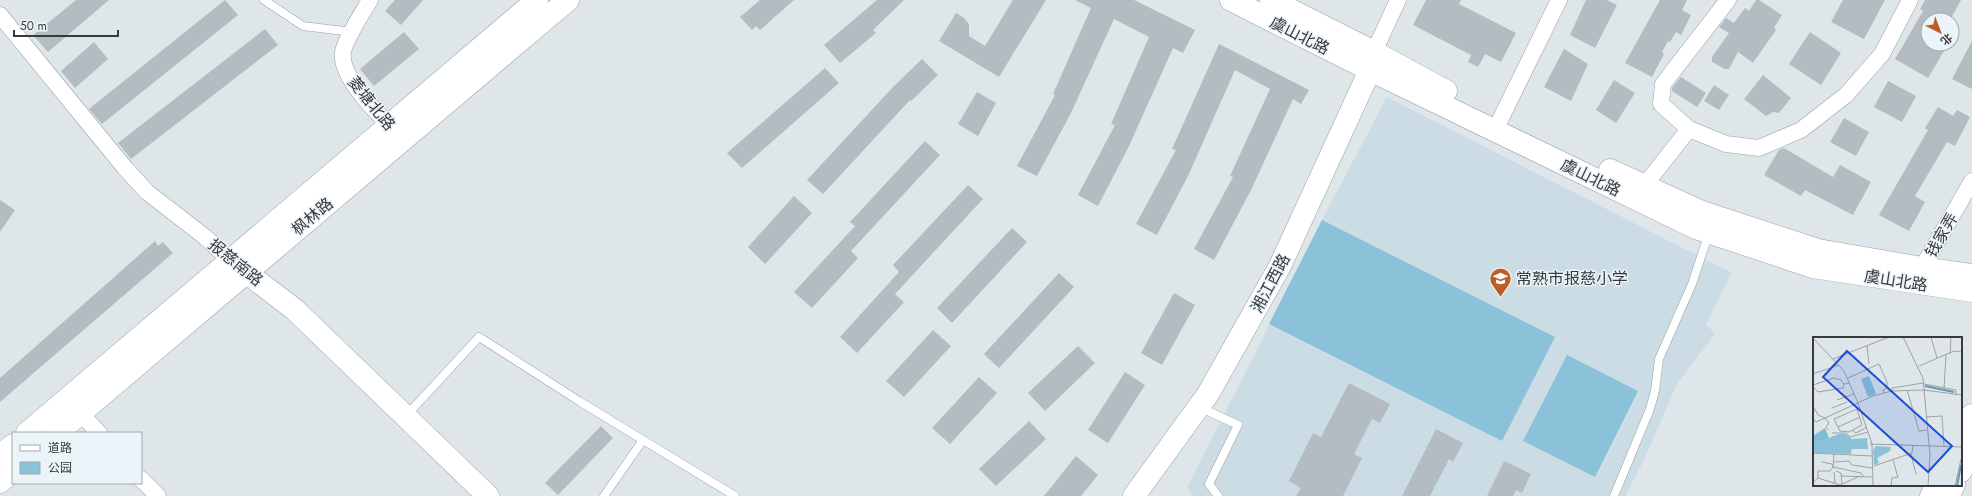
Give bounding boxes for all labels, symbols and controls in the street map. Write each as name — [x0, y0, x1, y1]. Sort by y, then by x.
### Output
street label: 虞山北路 — [1266, 11, 1334, 60]
scale bar — [14, 12, 118, 38]
north arrow — [1920, 12, 1960, 52]
text: 50 m — [20, 17, 47, 35]
text: 北 — [1937, 30, 1956, 49]
street label: 菱塘北路 — [343, 71, 401, 135]
street label: 虞山北路 — [1557, 153, 1625, 202]
street label: 枫林路 — [287, 192, 338, 241]
street label: 钱家弄 — [1919, 209, 1963, 262]
street label: 报慈南路 — [204, 233, 268, 291]
street label: 湘江西路 — [1245, 250, 1296, 317]
street label: 虞山北路 — [1863, 264, 1929, 297]
school or university icon: 常熟市报慈小学 — [1487, 265, 1513, 298]
place label: 常熟市报慈小学 — [1516, 267, 1628, 290]
inset map — [1813, 337, 1962, 486]
legend — [12, 432, 142, 484]
text: 道路 — [48, 439, 72, 457]
text: 公园 — [48, 459, 72, 477]

